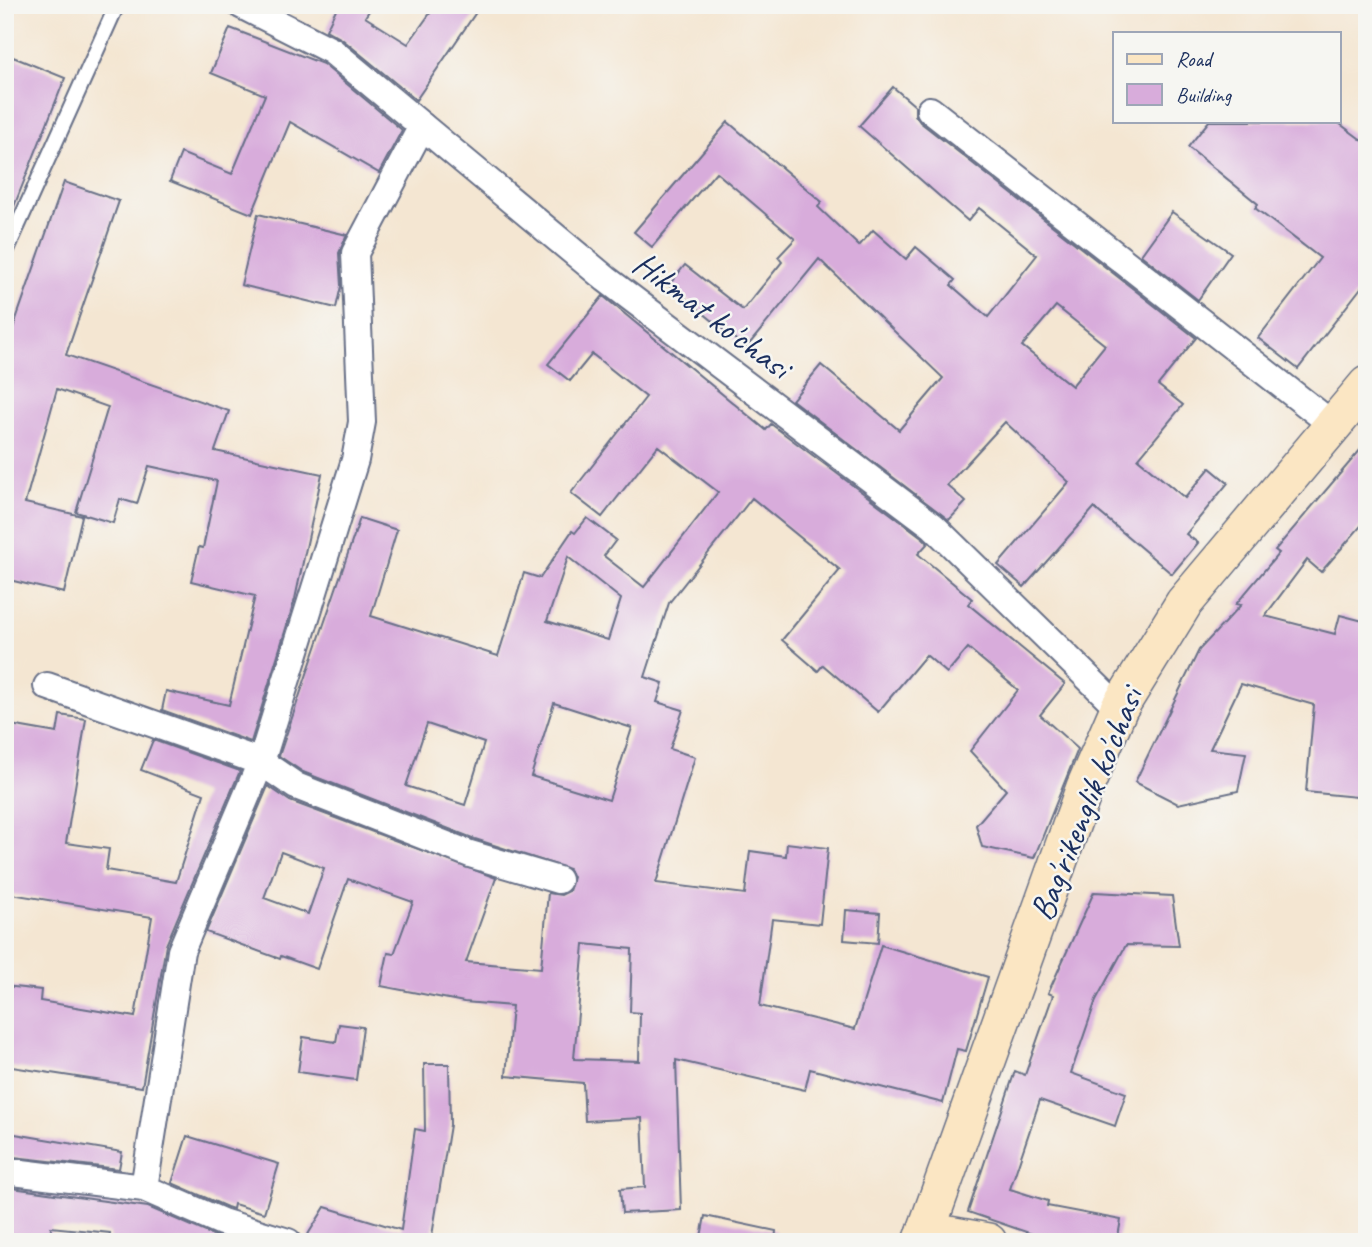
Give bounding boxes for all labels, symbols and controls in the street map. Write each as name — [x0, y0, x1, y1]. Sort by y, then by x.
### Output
legend — [1113, 32, 1340, 122]
text: Road — [1176, 46, 1215, 72]
text: Building — [1176, 82, 1233, 108]
street label: Hikmat ko'chasi — [624, 241, 803, 392]
street label: Bag'rikenglik ko'chasi — [1019, 677, 1155, 927]

